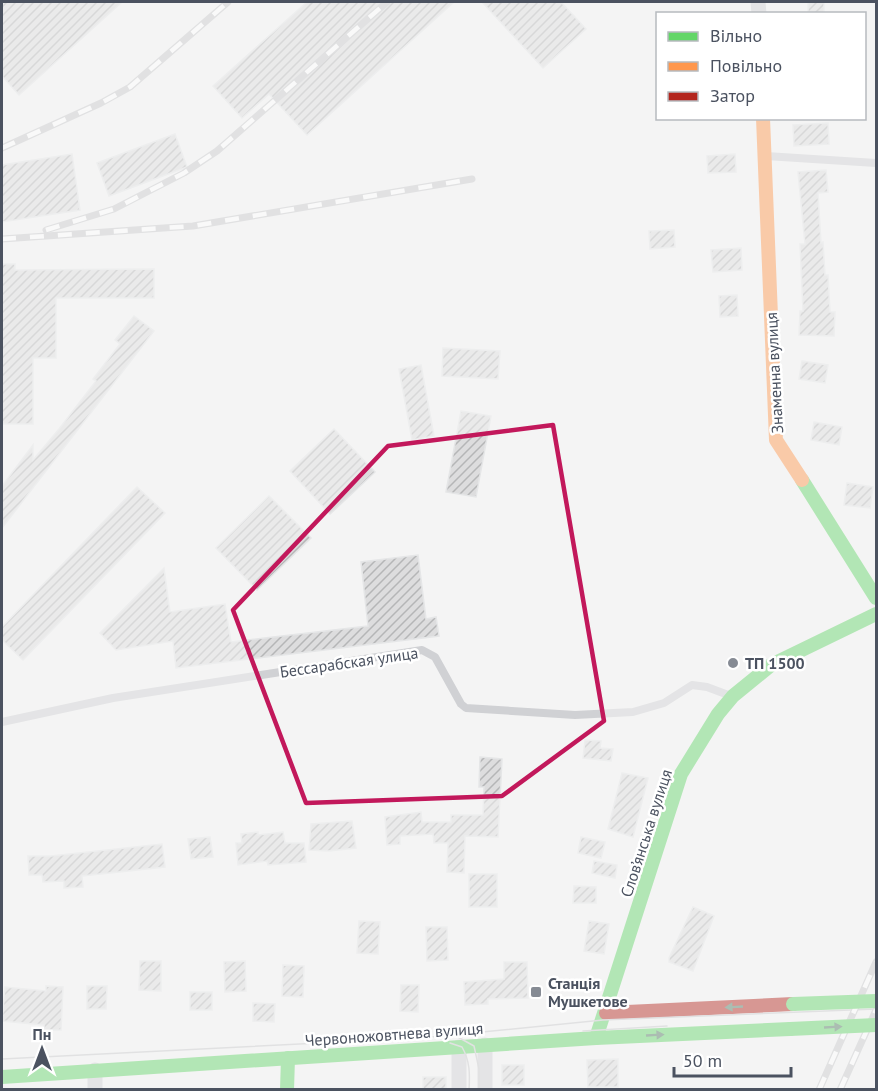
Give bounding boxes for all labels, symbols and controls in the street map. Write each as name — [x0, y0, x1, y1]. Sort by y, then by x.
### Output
legend — [656, 12, 866, 120]
text: Вільно — [710, 24, 762, 47]
text: Повільно — [710, 54, 782, 77]
text: Затор — [710, 84, 755, 107]
street label: Знаменна вулиця — [761, 312, 787, 434]
street label: Бессарабская улица — [279, 642, 419, 682]
place label: ТП 1500 — [745, 653, 805, 673]
marker: ТП 1500 — [726, 656, 740, 670]
street label: Слов’янська вулиця — [616, 766, 676, 900]
place label: Станція Мушкетове — [548, 973, 628, 1011]
marker: Станція Мушкетове — [529, 985, 543, 999]
one-way arrow — [725, 1002, 744, 1011]
street label: Червоножовтнева вулиця — [304, 1018, 484, 1050]
north arrow — [12, 1019, 72, 1079]
one-way arrow — [824, 1022, 843, 1031]
text: Пн — [33, 1024, 51, 1044]
one-way arrow — [645, 1030, 664, 1039]
scale bar — [674, 1040, 791, 1078]
text: 50 m — [683, 1049, 722, 1072]

